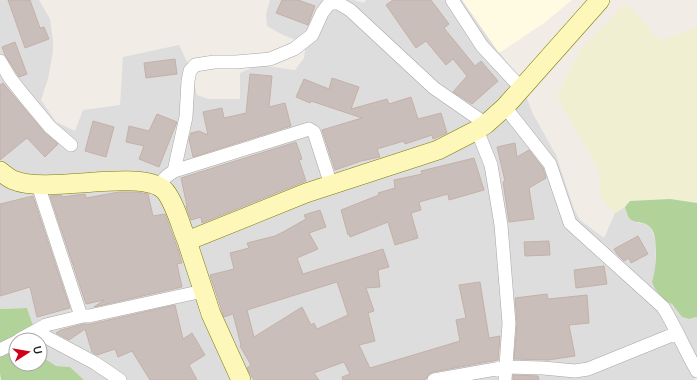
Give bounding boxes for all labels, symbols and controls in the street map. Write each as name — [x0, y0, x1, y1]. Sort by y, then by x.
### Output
north arrow — [8, 332, 48, 372]
text: U — [30, 344, 46, 355]

